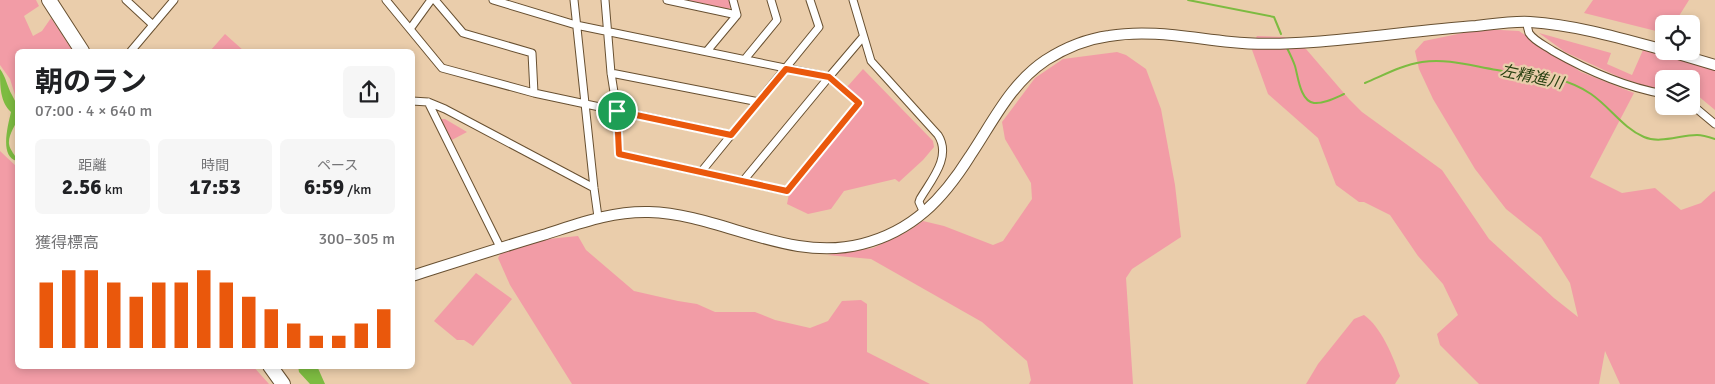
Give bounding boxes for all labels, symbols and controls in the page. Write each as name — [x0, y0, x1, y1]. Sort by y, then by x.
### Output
map controls — [1655, 15, 1700, 115]
button: locate — [1655, 15, 1700, 60]
water label: 左精進川 — [1498, 61, 1567, 94]
text: 朝のラン — [35, 65, 147, 99]
button: share — [343, 66, 395, 118]
button: layers — [1655, 70, 1700, 115]
pin — [596, 90, 638, 132]
icon: arrive — [603, 97, 631, 125]
text: 07:00 · 4 × 640 m — [35, 101, 152, 121]
text: 距離 — [78, 157, 106, 174]
text: 時間 — [201, 157, 229, 174]
text: ペース — [317, 157, 358, 174]
text: 2.56 — [62, 174, 102, 200]
text: 17:53 — [189, 174, 241, 200]
text: 6:59 — [304, 174, 344, 200]
text: km — [102, 181, 123, 198]
text: /km — [344, 181, 371, 198]
text: 300–305 m — [318, 229, 395, 249]
text: 獲得標高 — [35, 233, 99, 253]

